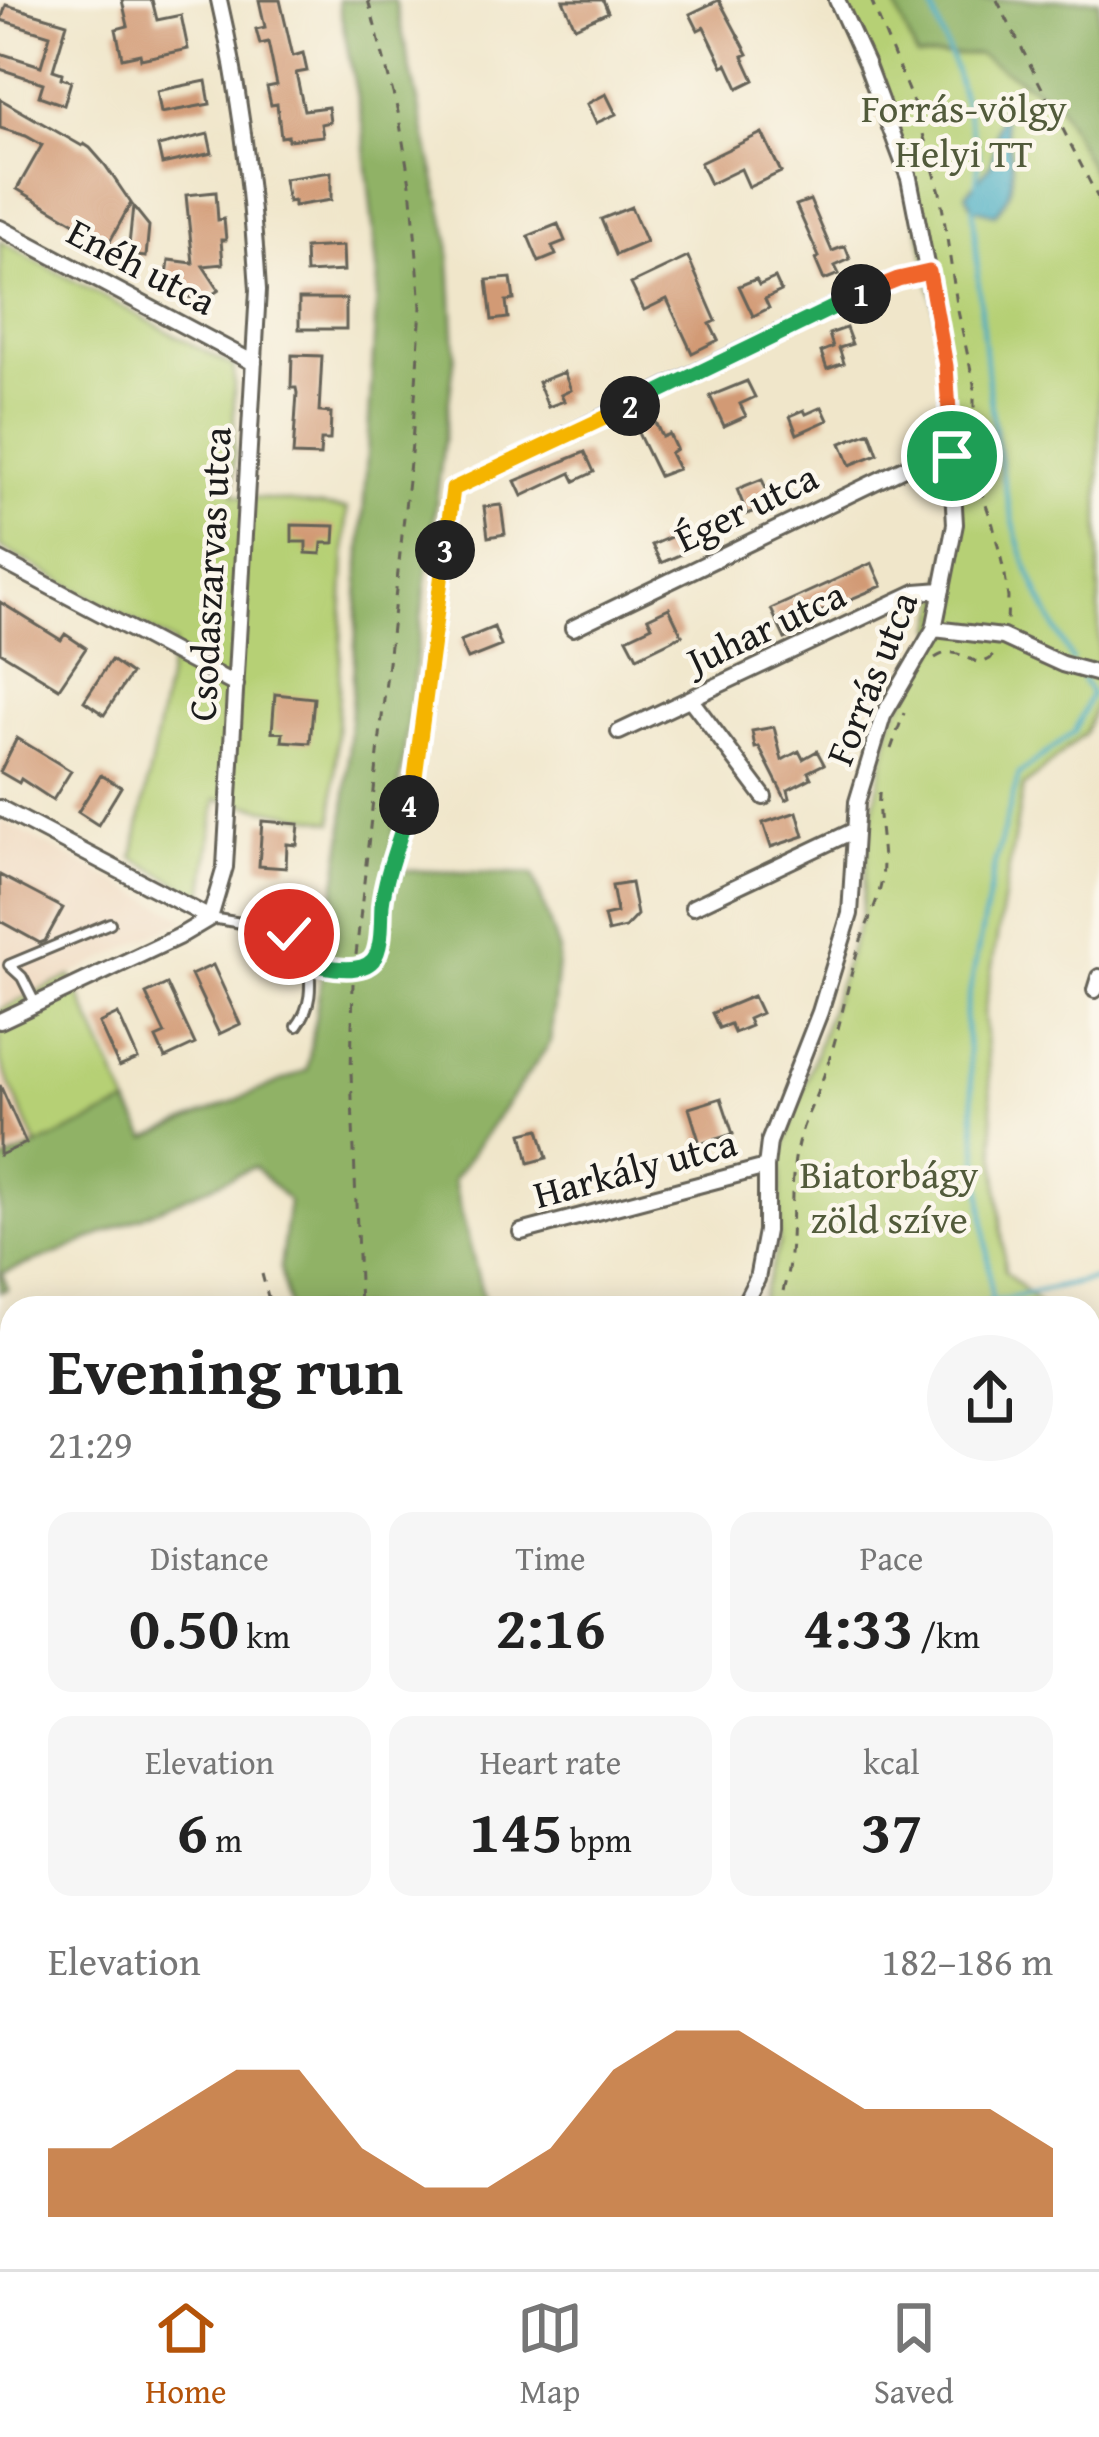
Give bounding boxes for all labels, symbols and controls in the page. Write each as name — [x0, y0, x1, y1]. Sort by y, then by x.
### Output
park label: Forrás-völgy Helyi TT — [861, 79, 1068, 181]
street label: Enéh utca — [58, 203, 227, 329]
pin: 1 — [831, 264, 891, 324]
text: 1 — [852, 270, 870, 318]
pin: 2 — [600, 376, 660, 436]
text: 2 — [621, 382, 639, 430]
pin — [901, 405, 1003, 507]
icon: arrive — [919, 423, 985, 489]
street label: Csodaszarvas utca — [172, 425, 245, 723]
street label: Éger utca — [665, 447, 827, 566]
pin: 3 — [415, 520, 475, 580]
text: 3 — [436, 526, 454, 574]
street label: Juhar utca — [673, 565, 855, 690]
street label: Forrás utca — [810, 582, 931, 773]
pin: 4 — [379, 775, 439, 835]
text: 4 — [400, 781, 418, 829]
pin — [238, 883, 340, 985]
icon: check — [256, 901, 322, 967]
street label: Harkály utca — [527, 1113, 743, 1222]
park label: Biatorbágy zöld szíve — [800, 1145, 979, 1247]
text: Evening run — [48, 1321, 403, 1418]
button: share — [927, 1335, 1053, 1461]
text: 21:29 — [48, 1415, 133, 1472]
text: Distance — [150, 1534, 269, 1582]
text: Time — [515, 1534, 586, 1582]
text: Pace — [860, 1534, 923, 1582]
text: 0.50 — [129, 1582, 239, 1670]
text: 2:16 — [495, 1582, 606, 1670]
text: 4:33 — [803, 1582, 913, 1670]
text: km — [239, 1612, 290, 1660]
text: /km — [913, 1612, 980, 1660]
text: Elevation — [145, 1738, 274, 1786]
text: Heart rate — [480, 1738, 621, 1786]
text: kcal — [863, 1738, 920, 1786]
text: 6 — [177, 1786, 208, 1874]
text: 145 — [469, 1786, 563, 1874]
text: 37 — [860, 1786, 923, 1874]
text: m — [208, 1816, 242, 1864]
text: bpm — [563, 1816, 632, 1864]
text: Elevation — [48, 1932, 201, 1989]
text: 182–186 m — [881, 1932, 1053, 1989]
tab: Home — [145, 2295, 226, 2415]
tab: Map — [517, 2295, 583, 2415]
tab: Saved — [874, 2295, 954, 2415]

